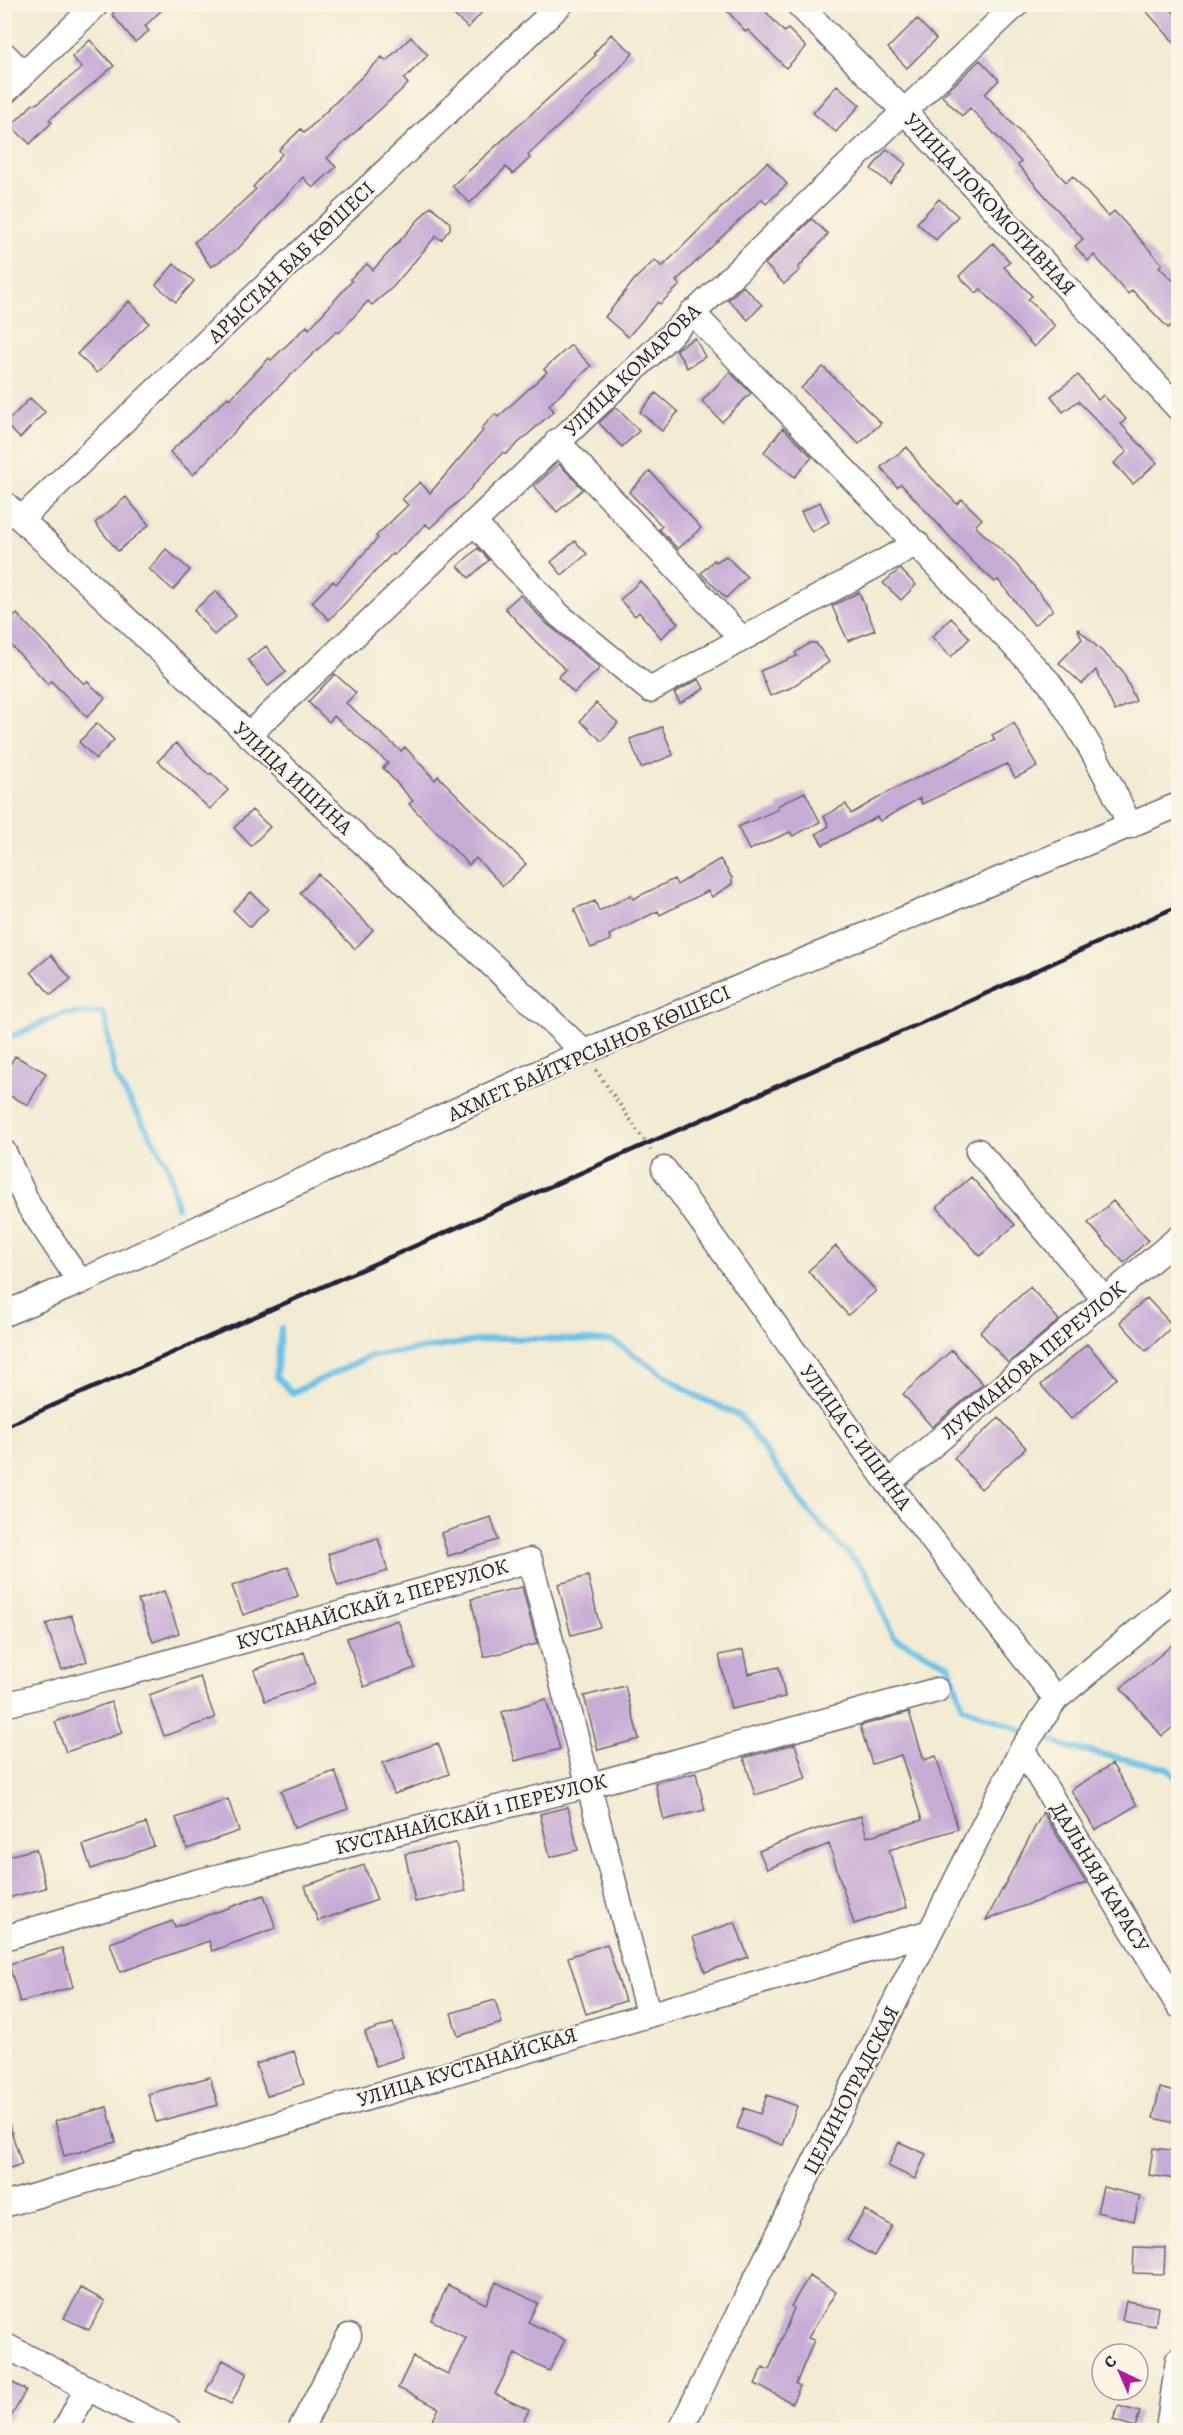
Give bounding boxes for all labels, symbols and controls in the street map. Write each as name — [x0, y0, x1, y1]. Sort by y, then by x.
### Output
street label: УЛИЦА ЛОКОМОТИВНАЯ — [898, 107, 1082, 301]
street label: АРЫСТАН БАБ КӨШЕСІ — [201, 175, 381, 350]
street label: УЛИЦА КОМАРОВА — [557, 297, 707, 443]
street label: УЛИЦА ИШИНА — [227, 715, 359, 841]
street label: АХМЕТ БАЙТҰРСЫНОВ КӨШЕСІ — [442, 978, 735, 1129]
street label: ЛУКМАНОВА ПЕРЕУЛОК — [935, 1274, 1132, 1446]
street label: УЛИЦА С.ИШИНА — [794, 1359, 919, 1516]
street label: КУСТАНАЙСКАЙ 2 ПЕРЕУЛОК — [233, 1552, 512, 1656]
street label: КУСТАНАЙСКАЙ 1 ПЕРЕУЛОК — [332, 1767, 610, 1861]
street label: ДАЛЬНЯЯ КАРАСУ — [1044, 1797, 1156, 1957]
street label: ЦЕЛИНОГРАДСКАЯ — [796, 2001, 906, 2179]
street label: УЛИЦА КУСТАНАЙСКАЯ — [354, 2020, 580, 2114]
north arrow — [1090, 2342, 1150, 2402]
text: С — [1099, 2350, 1122, 2373]

